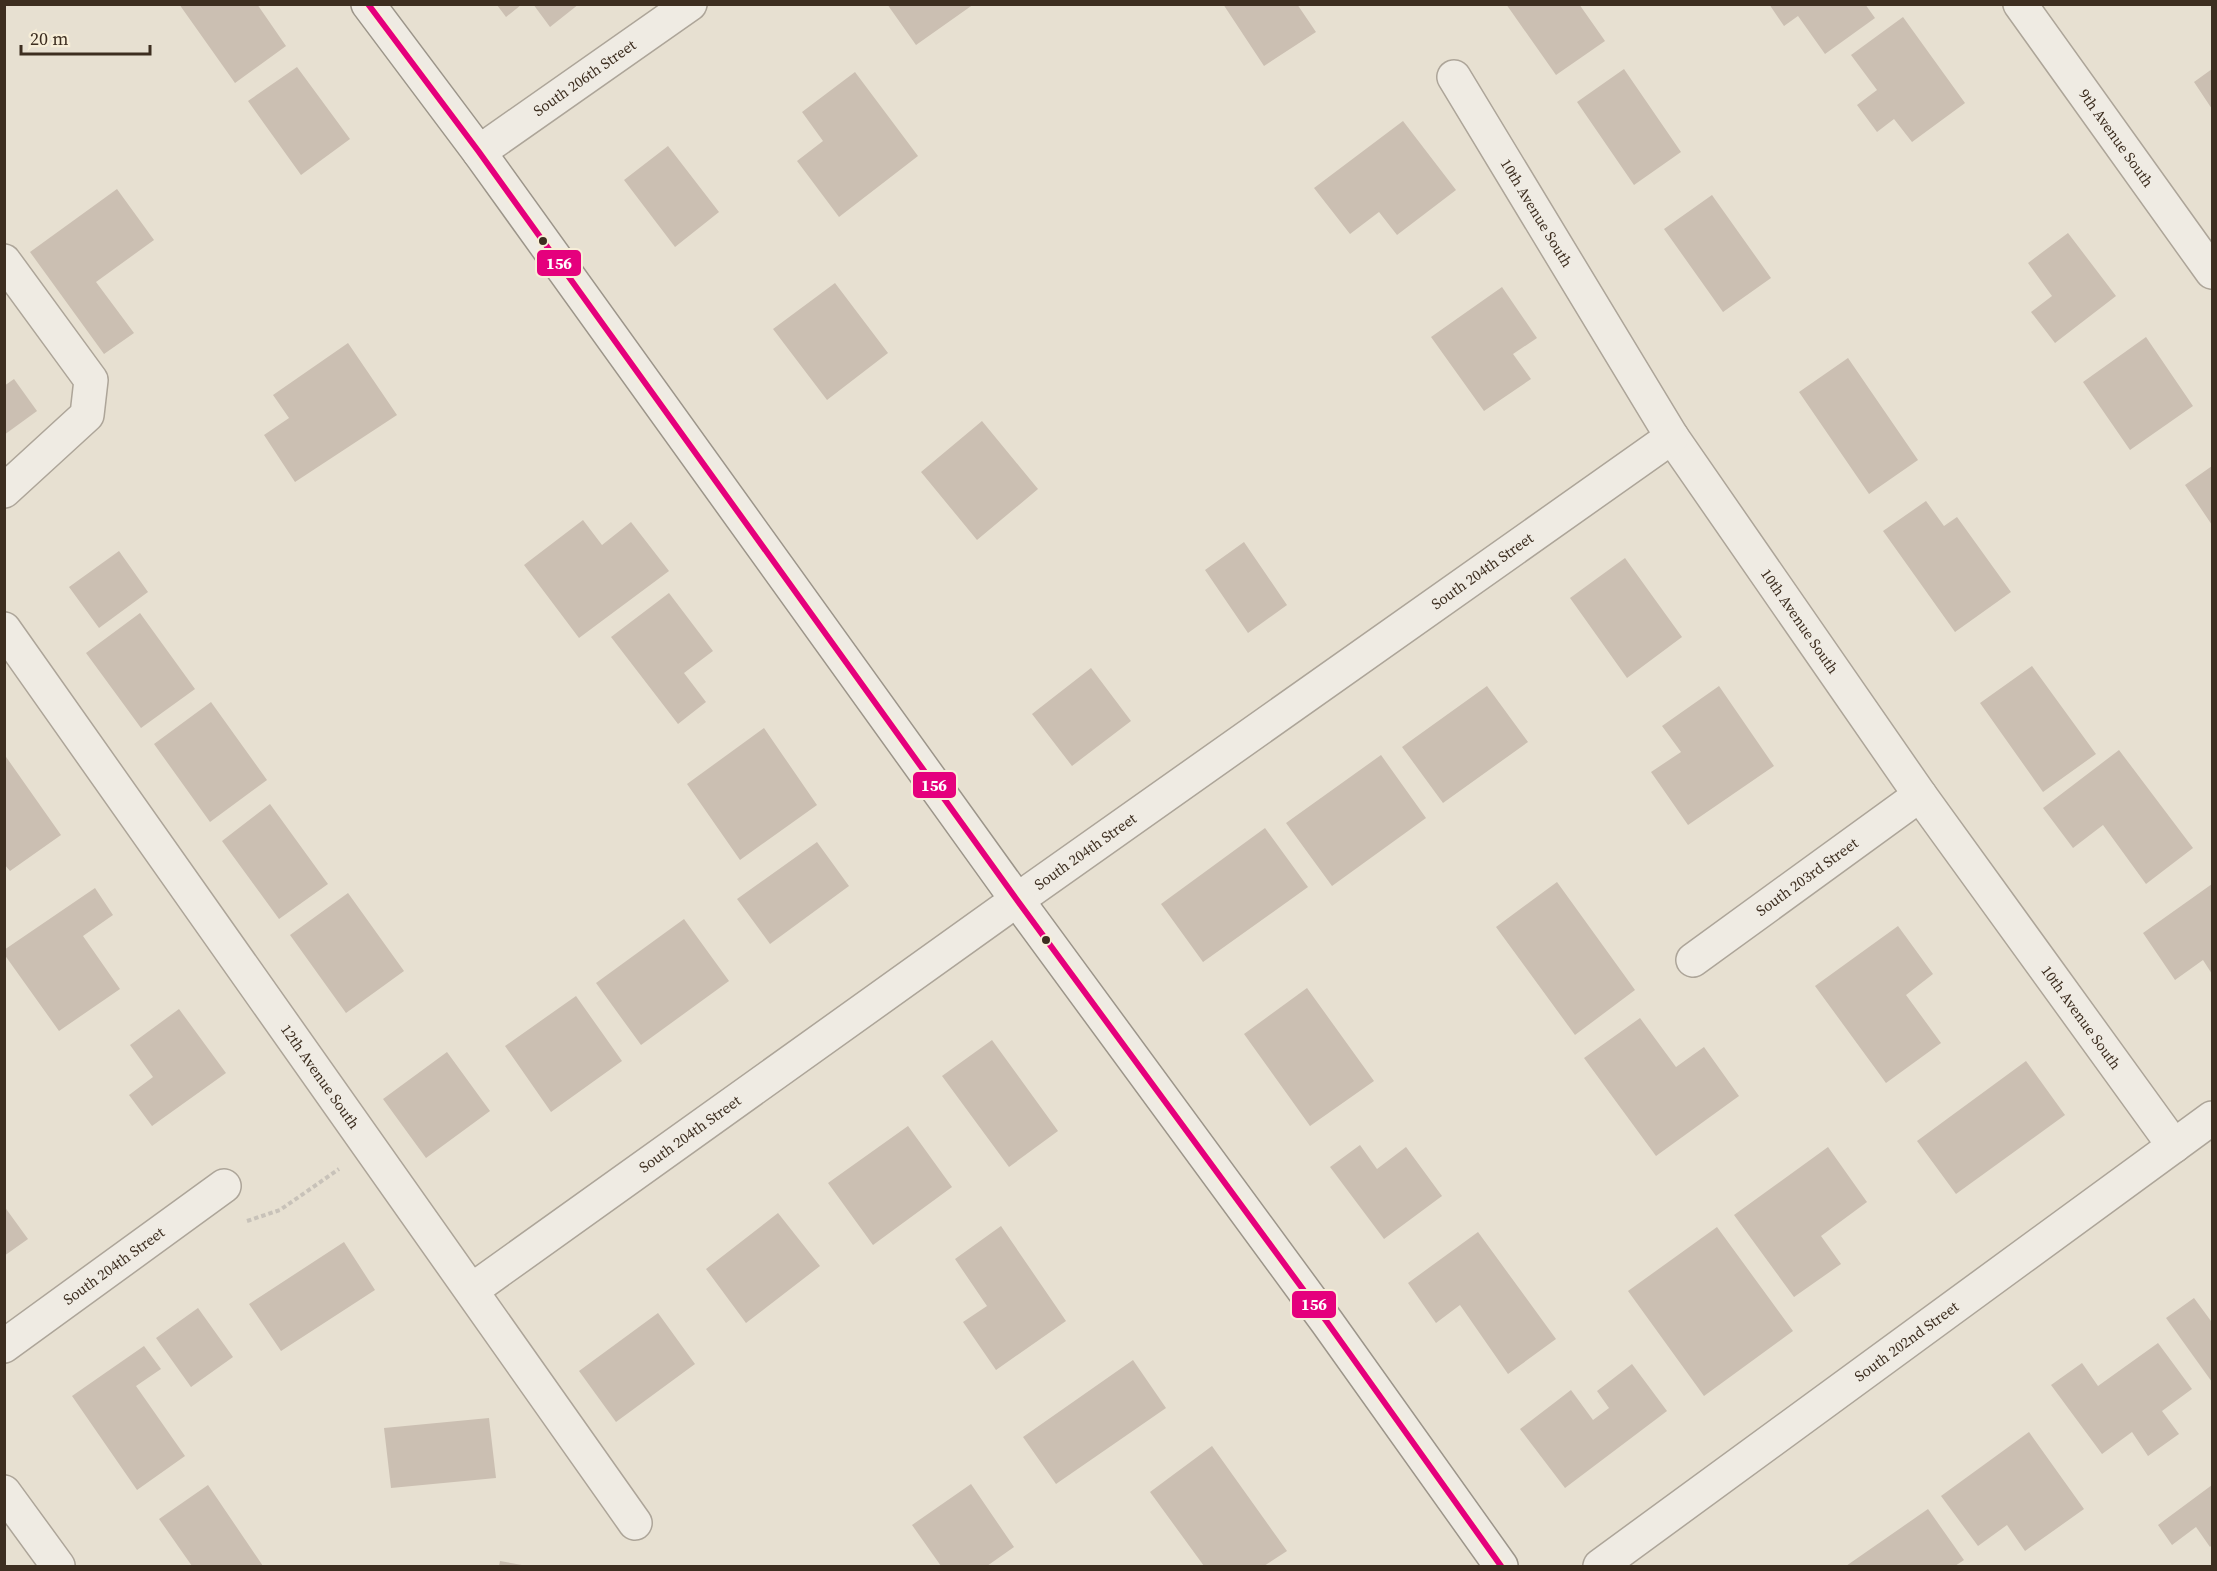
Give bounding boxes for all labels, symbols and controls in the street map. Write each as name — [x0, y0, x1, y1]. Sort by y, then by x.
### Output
scale bar — [21, 18, 150, 56]
text: 20 m — [30, 26, 68, 51]
street label: South 206th Street — [529, 34, 640, 121]
street label: 9th Avenue South — [2074, 85, 2159, 191]
street label: 10th Avenue South — [1496, 154, 1578, 271]
unlabelled marker — [537, 235, 549, 247]
line badge: 156 — [536, 249, 582, 277]
text: 156 — [546, 252, 572, 274]
street label: South 204th Street — [1427, 527, 1537, 614]
street label: 10th Avenue South — [1756, 564, 1844, 678]
line badge: 156 — [912, 771, 957, 799]
text: 156 — [921, 774, 947, 796]
street label: South 204th Street — [1030, 808, 1141, 895]
street label: South 203rd Street — [1751, 832, 1862, 921]
unlabelled marker — [1040, 934, 1052, 946]
street label: 10th Avenue South — [2037, 961, 2126, 1073]
street label: 12th Avenue South — [276, 1020, 365, 1133]
street label: South 204th Street — [634, 1090, 745, 1177]
street label: South 204th Street — [59, 1222, 169, 1310]
line badge: 156 — [1291, 1290, 1337, 1319]
text: 156 — [1301, 1293, 1327, 1315]
street label: South 202nd Street — [1850, 1296, 1963, 1386]

